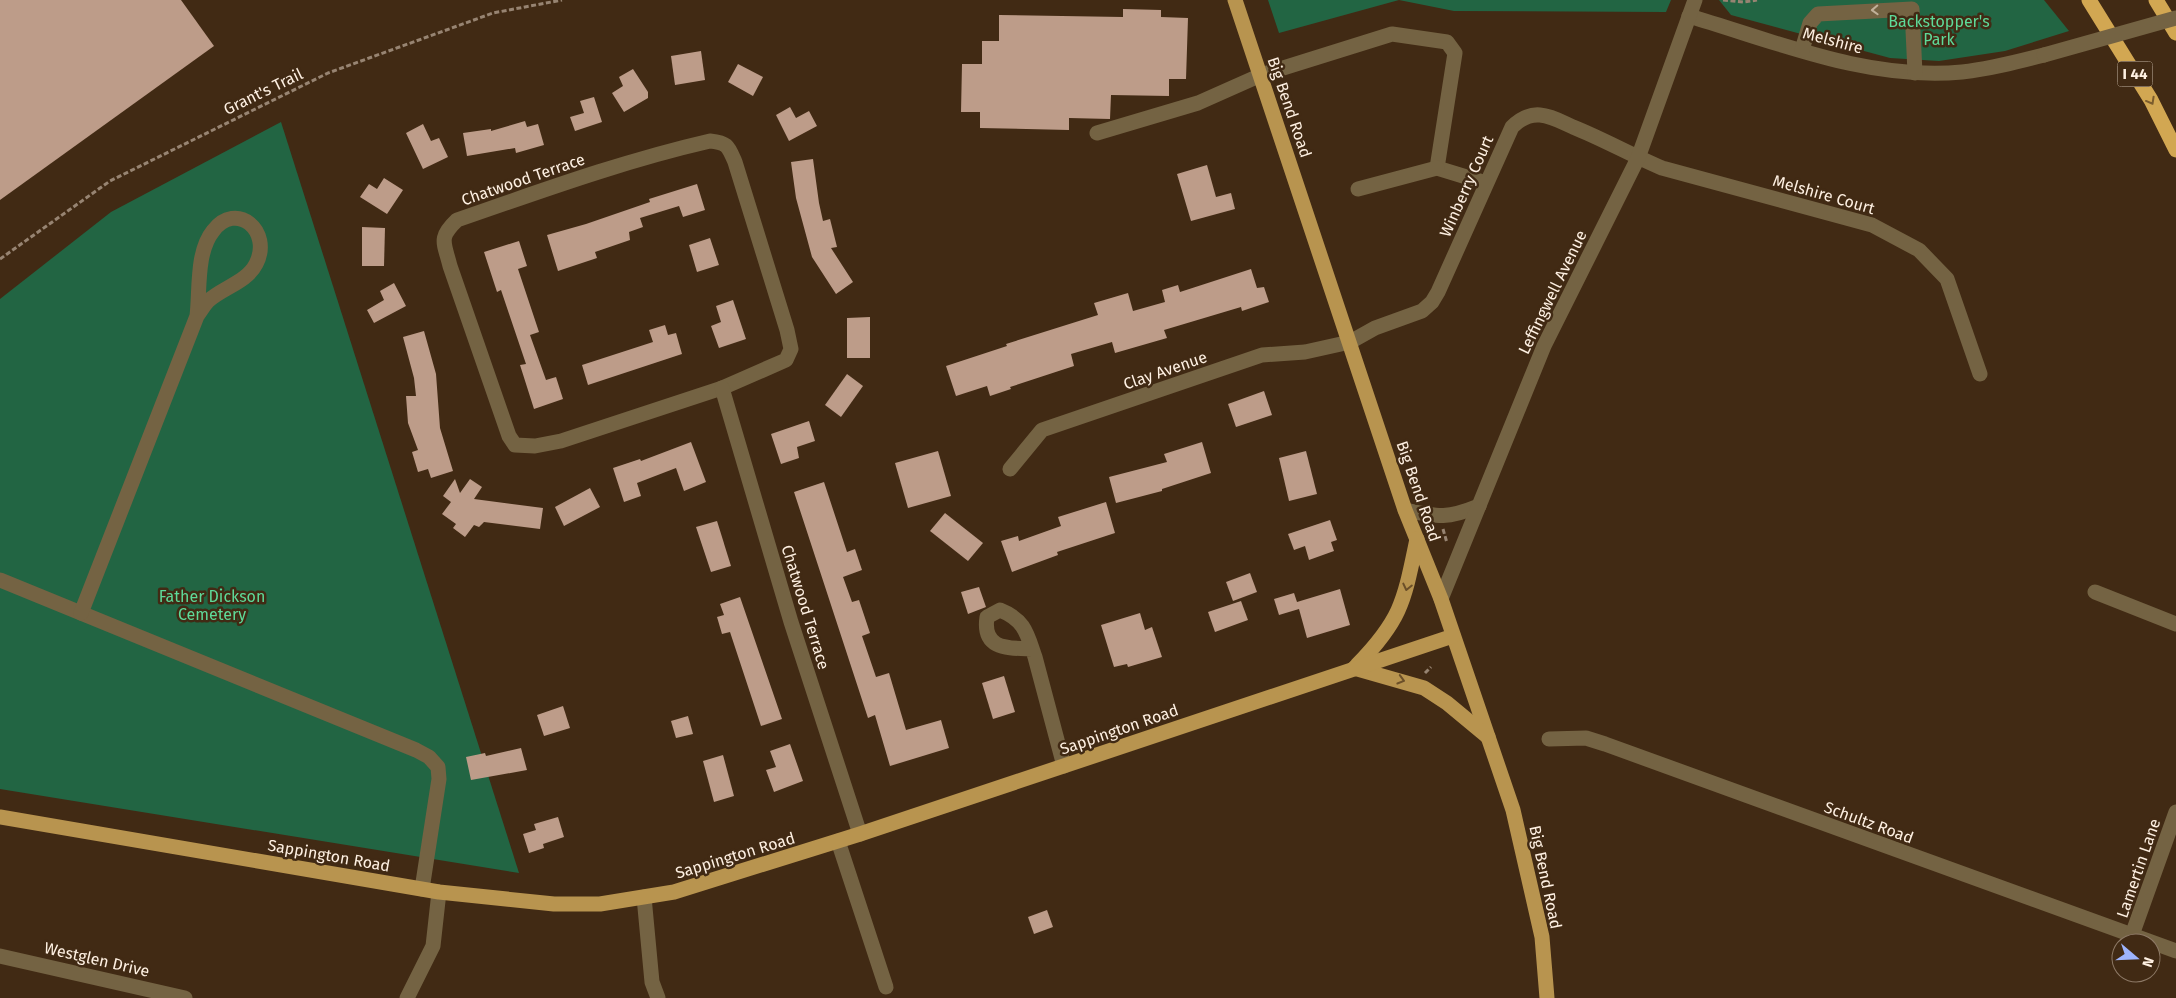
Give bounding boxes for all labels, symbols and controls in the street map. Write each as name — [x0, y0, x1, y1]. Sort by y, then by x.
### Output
one-way arrow — [1871, 5, 1879, 16]
park label: Backstopper's Park — [1888, 12, 1990, 49]
street label: Melshire — [1801, 23, 1865, 58]
street label: Big Bend Road — [1263, 54, 1316, 160]
road number: I 44 — [2118, 62, 2152, 86]
street label: Grant's Trail — [221, 64, 306, 119]
one-way arrow — [2145, 96, 2155, 105]
street label: Winberry Court — [1436, 132, 1497, 240]
street label: Chatwood Terrace — [459, 149, 587, 210]
street label: Melshire Court — [1771, 171, 1877, 218]
street label: Leffingwell Avenue — [1514, 227, 1591, 357]
street label: Clay Avenue — [1121, 347, 1209, 394]
street label: Big Bend Road — [1392, 438, 1445, 544]
street label: Chatwood Terrace — [778, 543, 834, 672]
one-way arrow — [1402, 582, 1413, 591]
park label: Father Dickson Cemetery — [159, 587, 265, 624]
one-way arrow — [1397, 675, 1405, 685]
street label: Sappington Road — [1057, 700, 1181, 759]
street label: Schultz Road — [1822, 798, 1916, 847]
street label: Lamertin Lane — [2113, 816, 2164, 920]
street label: Big Bend Road — [1525, 824, 1566, 931]
street label: Sappington Road — [673, 828, 797, 883]
street label: Sappington Road — [266, 835, 392, 876]
north arrow — [2111, 933, 2161, 983]
street label: Westglen Drive — [42, 938, 151, 981]
text: N — [2138, 955, 2157, 969]

